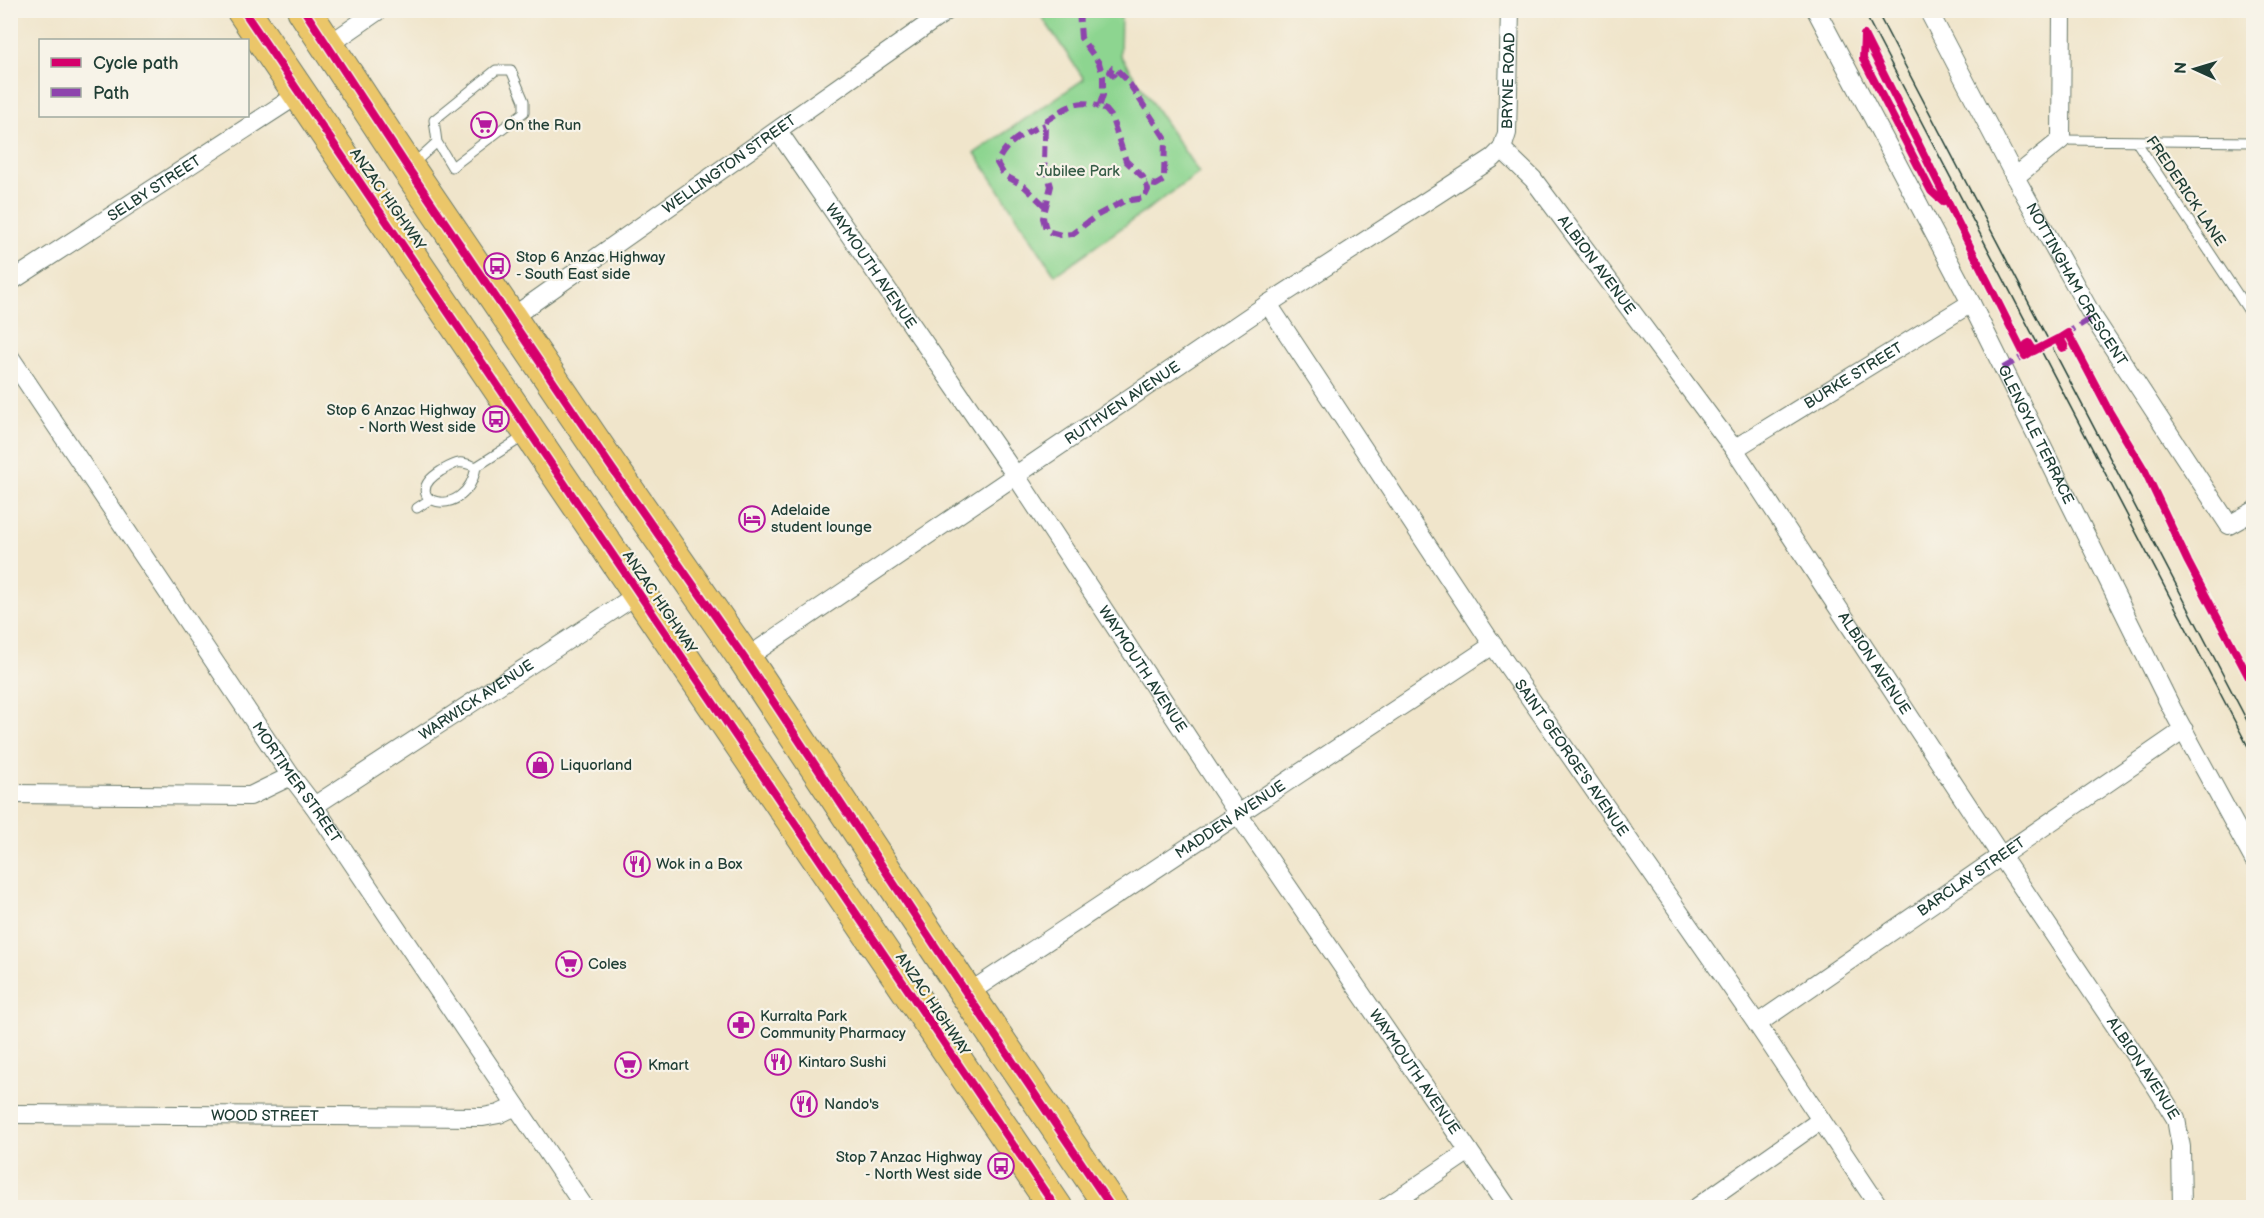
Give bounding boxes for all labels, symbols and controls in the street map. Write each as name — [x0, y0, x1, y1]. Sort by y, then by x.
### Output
street label: BRYNE ROAD — [1498, 32, 1519, 129]
legend — [39, 39, 249, 117]
north arrow — [2165, 39, 2225, 99]
text: Cycle path — [93, 53, 179, 74]
text: N — [2172, 61, 2191, 75]
text: Path — [93, 83, 129, 104]
supermarket icon: On the Run — [469, 110, 499, 140]
street label: WELLINGTON STREET — [659, 111, 800, 218]
place label: On the Run — [504, 116, 581, 135]
street label: FREDERICK LANE — [2142, 133, 2230, 250]
street label: ANZAC HIGHWAY — [345, 145, 430, 254]
street label: SELBY STREET — [104, 151, 205, 226]
park label: Jubilee Park — [1036, 162, 1120, 181]
street label: WAYMOUTH AVENUE — [821, 200, 921, 333]
street label: NOTTINGHAM CRESCENT — [2021, 200, 2131, 370]
street label: ALBION AVENUE — [1553, 212, 1640, 318]
place label: Stop 6 Anzac Highway - South East side — [516, 248, 666, 284]
bus stop icon: Stop 6 Anzac Highway - South East side — [482, 251, 512, 281]
street label: BURKE STREET — [1801, 338, 1906, 414]
street label: RUTHVEN AVENUE — [1061, 357, 1184, 449]
street label: GLENGYLE TERRACE — [1993, 362, 2078, 507]
place label: Stop 6 Anzac Highway - North West side — [327, 401, 476, 437]
bus stop icon: Stop 6 Anzac Highway - North West side — [481, 404, 511, 434]
place label: Adelaide student lounge — [771, 501, 872, 537]
hotel icon: Adelaide student lounge — [737, 504, 767, 534]
street label: ANZAC HIGHWAY — [618, 547, 701, 658]
street label: WAYMOUTH AVENUE — [1094, 602, 1191, 736]
street label: ALBION AVENUE — [1834, 609, 1915, 718]
street label: WARWICK AVENUE — [416, 656, 538, 745]
street label: SAINT GEORGE'S AVENUE — [1510, 676, 1633, 840]
street label: MORTIMER STREET — [248, 719, 345, 847]
shop icon: Liquorland — [525, 750, 555, 780]
place label: Liquorland — [560, 756, 632, 775]
street label: MADDEN AVENUE — [1172, 776, 1289, 863]
street label: BARCLAY STREET — [1914, 833, 2029, 921]
restaurant icon: Wok in a Box — [622, 849, 652, 879]
place label: Wok in a Box — [656, 855, 743, 874]
supermarket icon: Coles — [554, 949, 584, 979]
street label: ANZAC HIGHWAY — [891, 949, 974, 1060]
place label: Coles — [588, 955, 627, 974]
street label: WAYMOUTH AVENUE — [1365, 1006, 1464, 1138]
place label: Kurralta Park Community Pharmacy — [760, 1007, 906, 1043]
pharmacy icon: Kurralta Park Community Pharmacy — [726, 1010, 756, 1040]
street label: ALBION AVENUE — [2102, 1014, 2183, 1123]
restaurant icon: Kintaro Sushi — [763, 1047, 793, 1077]
supermarket icon: Kmart — [613, 1050, 643, 1080]
place label: Kintaro Sushi — [798, 1053, 886, 1072]
place label: Kmart — [648, 1056, 689, 1075]
restaurant icon: Nando's — [789, 1089, 819, 1119]
place label: Nando's — [824, 1095, 879, 1114]
street label: WOOD STREET — [211, 1106, 319, 1126]
place label: Stop 7 Anzac Highway - North West side — [836, 1148, 982, 1184]
bus stop icon: Stop 7 Anzac Highway - North West side — [986, 1151, 1016, 1181]

